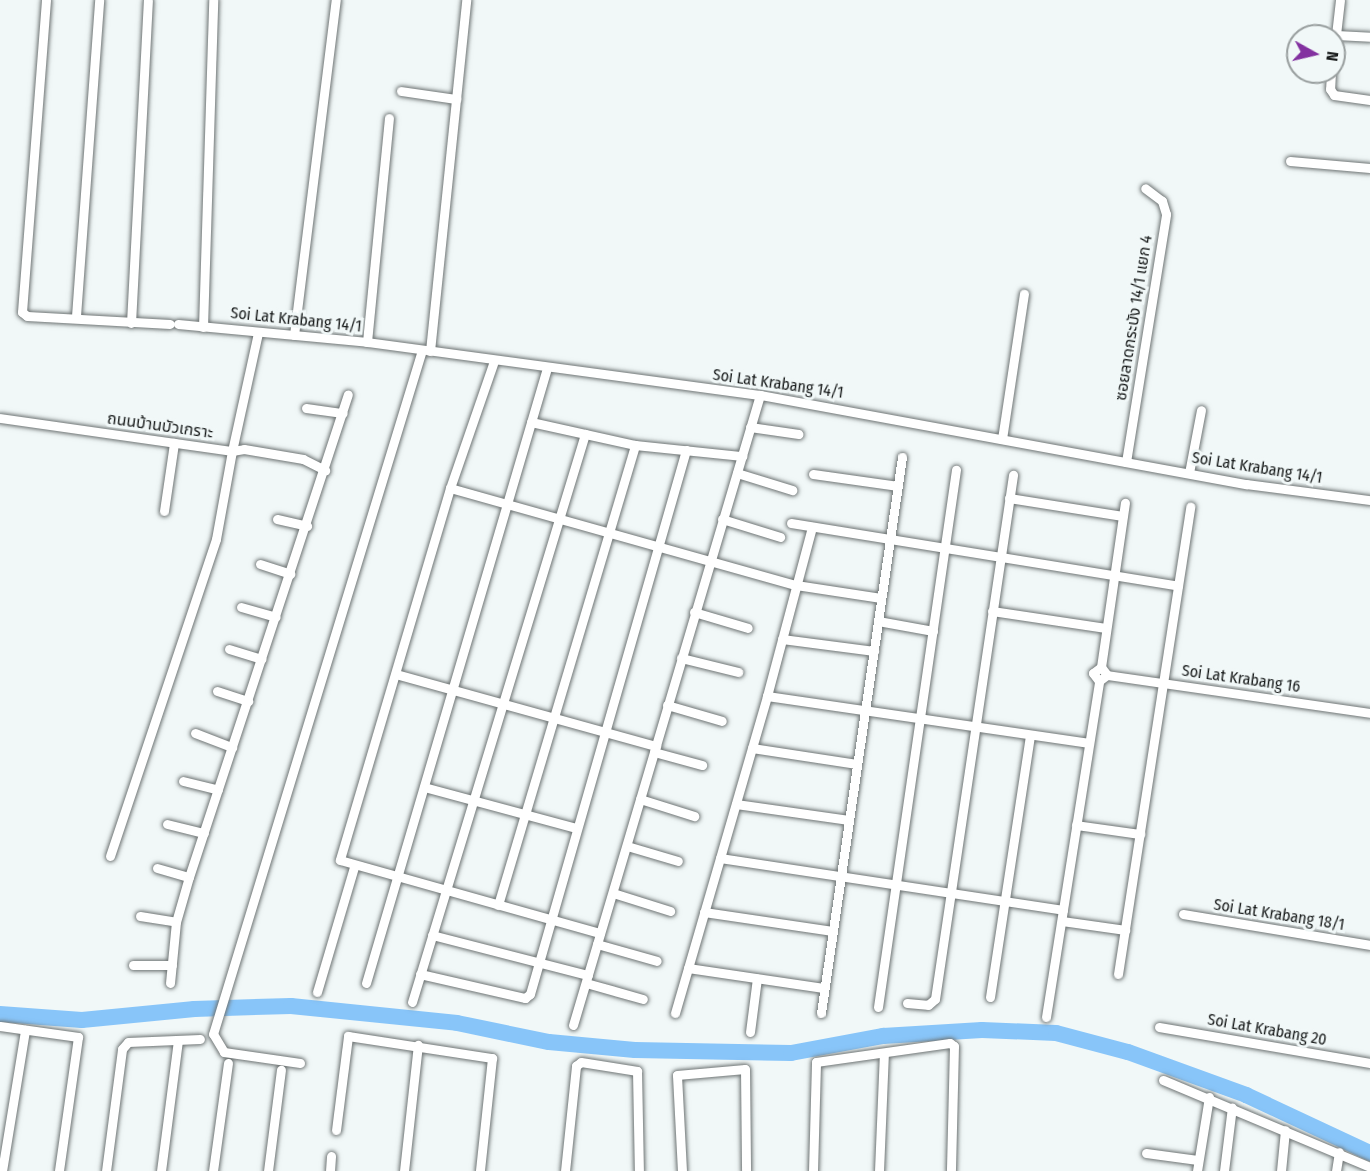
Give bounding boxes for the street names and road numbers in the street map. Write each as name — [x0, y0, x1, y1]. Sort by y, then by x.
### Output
street label: ซอยลาดกระบัง 14/1 แยก 4 — [1111, 234, 1157, 402]
street label: Soi Lat Krabang 14/1 — [230, 304, 362, 336]
street label: Soi Lat Krabang 14/1 — [711, 365, 845, 403]
street label: ถนนบ้านบัวเกราะ — [106, 409, 214, 443]
street label: Soi Lat Krabang 14/1 — [1190, 448, 1324, 488]
street label: Soi Lat Krabang 16 — [1181, 661, 1301, 697]
street label: Soi Lat Krabang 18/1 — [1212, 895, 1346, 935]
street label: Soi Lat Krabang 20 — [1206, 1010, 1328, 1050]

